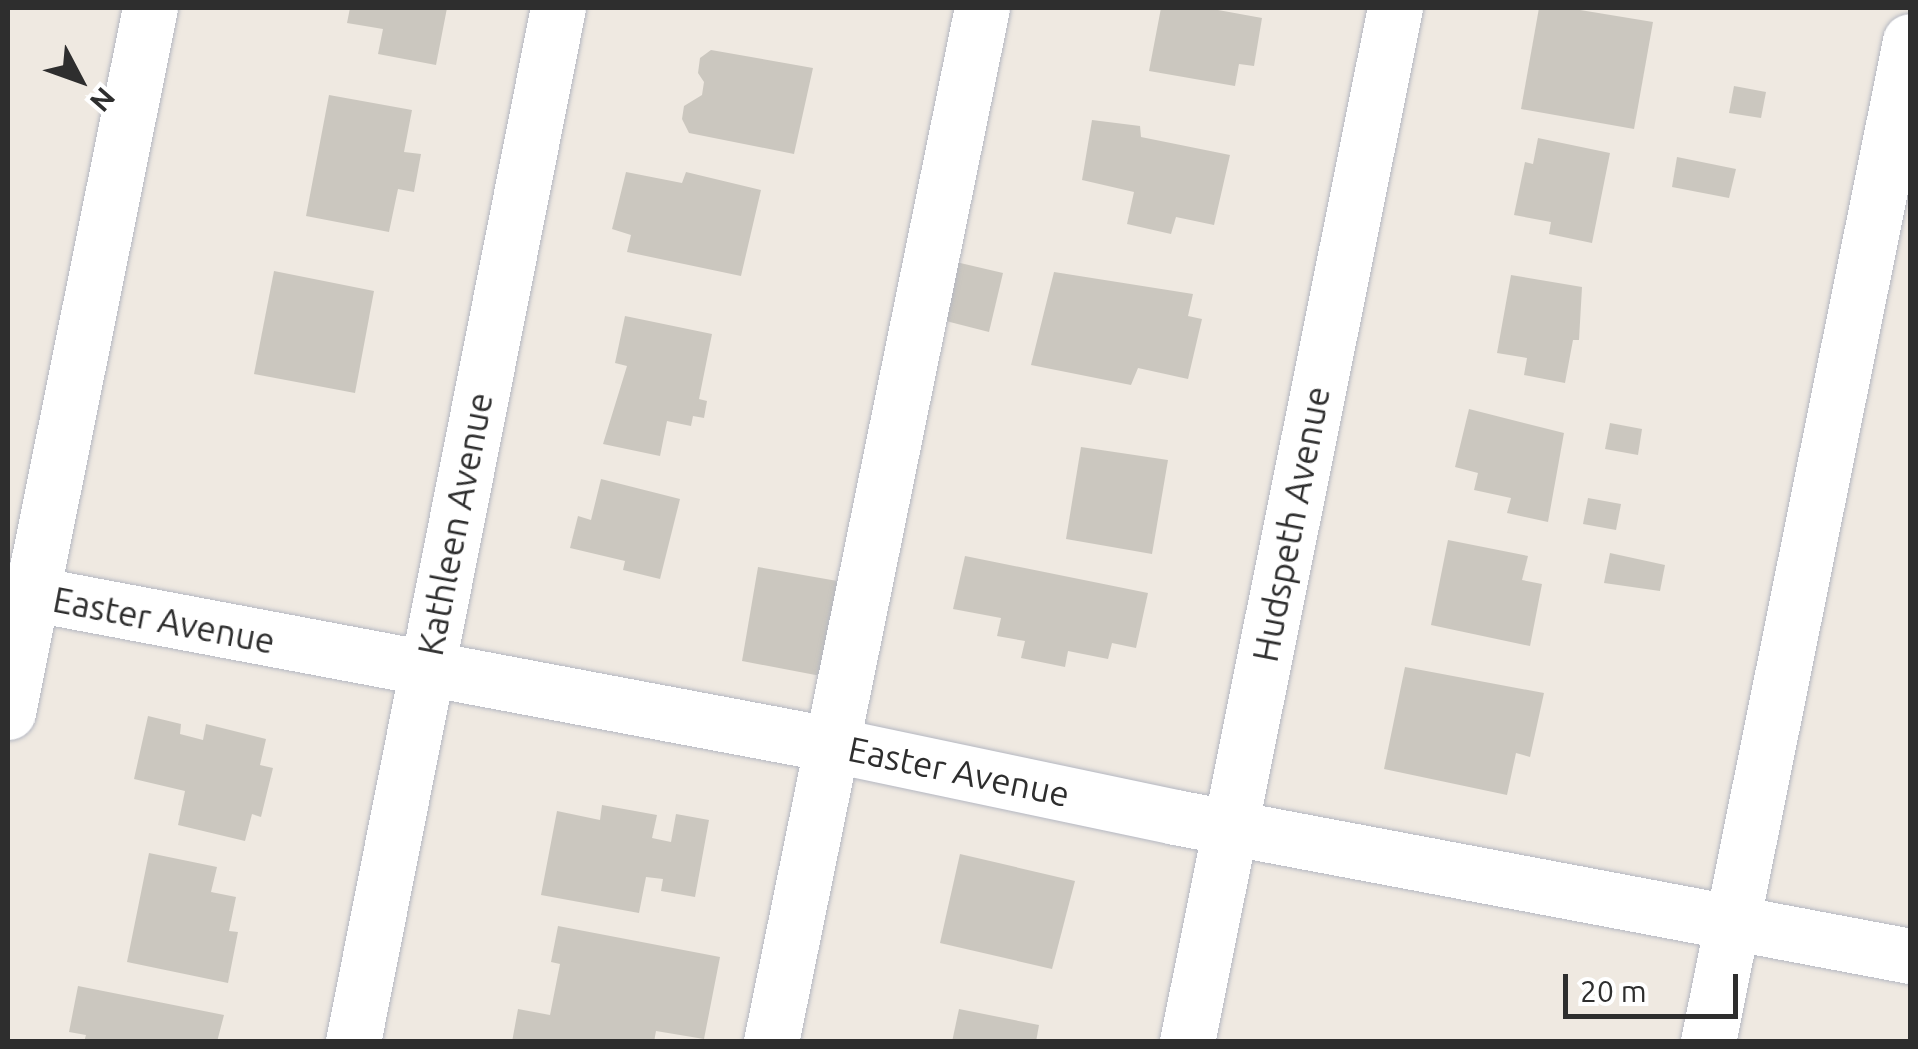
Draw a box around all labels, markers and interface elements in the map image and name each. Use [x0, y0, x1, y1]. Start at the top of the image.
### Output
north arrow [30, 30, 130, 130]
text: N [84, 82, 122, 118]
street label: Hudspeth Avenue [1244, 383, 1338, 665]
street label: Kathleen Avenue [409, 389, 501, 659]
street label: Easter Avenue [50, 578, 278, 662]
street label: Easter Avenue [845, 727, 1073, 815]
scale bar [1568, 954, 1743, 1016]
text: 20 m [1580, 974, 1647, 1008]

